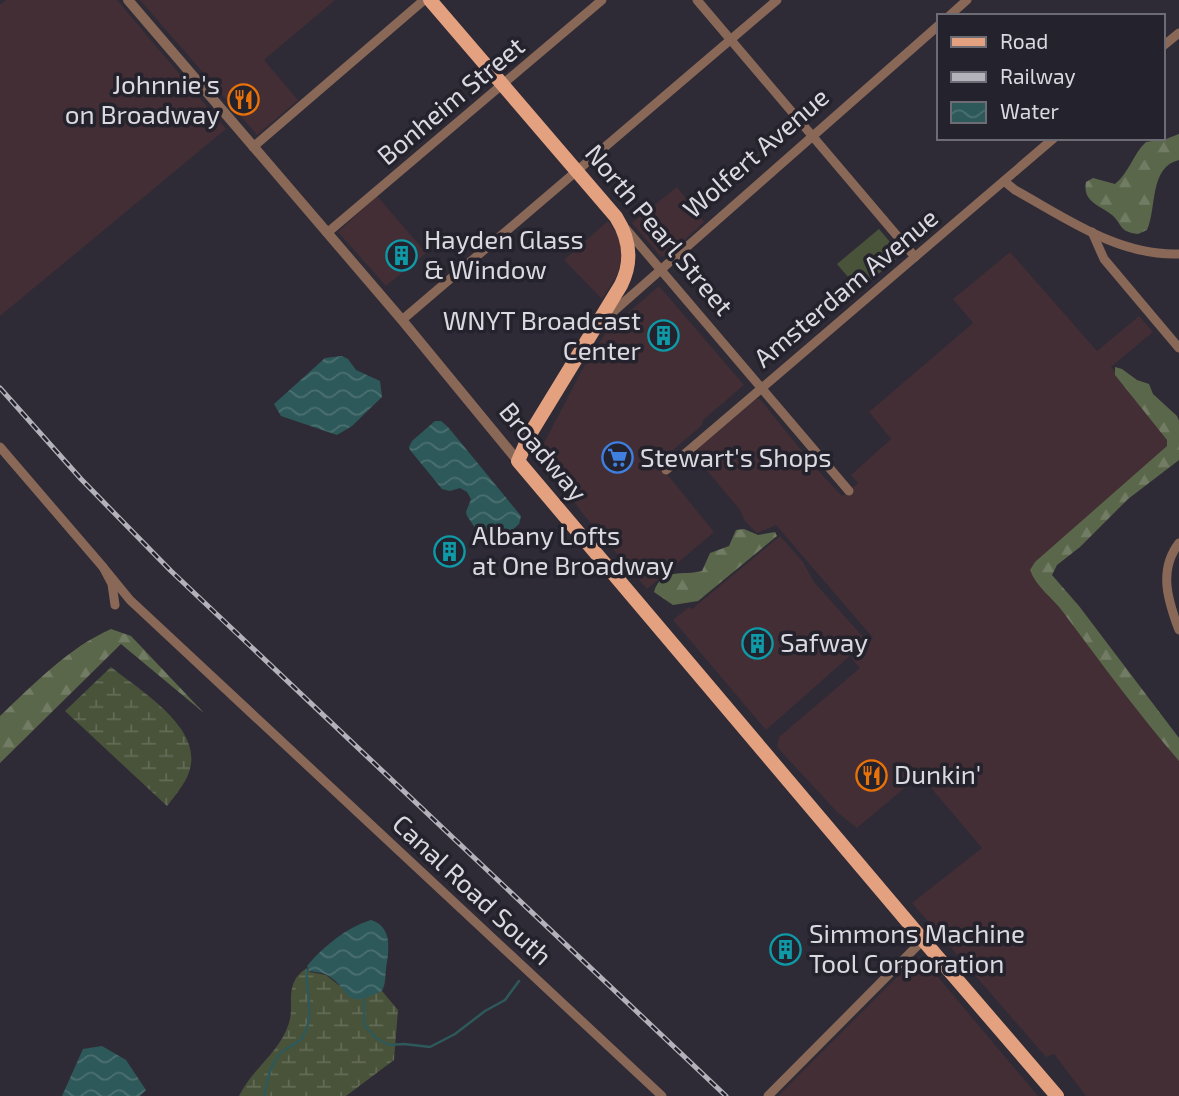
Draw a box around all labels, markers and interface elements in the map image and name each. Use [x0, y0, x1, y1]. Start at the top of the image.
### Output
legend [937, 14, 1165, 140]
text: Road [1000, 28, 1048, 53]
street label: Bonheim Street [370, 29, 530, 170]
text: Railway [1000, 63, 1076, 88]
place label: Johnnie's on Broadway [65, 68, 220, 129]
street label: Wolfert Avenue [676, 80, 834, 224]
restaurant icon: Johnnie's on Broadway [226, 83, 260, 117]
text: Water [1000, 98, 1059, 123]
street label: North Pearl Street [580, 137, 741, 321]
street label: Amsterdam Avenue [747, 201, 943, 373]
place label: Hayden Glass & Window [424, 223, 584, 284]
building icon: Hayden Glass & Window [384, 238, 418, 272]
place label: WNYT Broadcast Center [443, 304, 641, 365]
building icon: WNYT Broadcast Center [647, 319, 681, 353]
street label: Broadway [494, 395, 595, 507]
supermarket icon: Stewart's Shops [600, 441, 634, 475]
place label: Stewart's Shops [640, 441, 831, 472]
place label: Albany Lofts at One Broadway [472, 519, 674, 580]
building icon: Albany Lofts at One Broadway [432, 534, 466, 568]
building icon: Safway [740, 626, 774, 660]
place label: Safway [780, 626, 868, 657]
restaurant icon: Dunkin' [854, 758, 888, 792]
place label: Dunkin' [894, 758, 981, 789]
street label: Canal Road South [387, 807, 559, 971]
place label: Simmons Machine Tool Corporation [809, 917, 1025, 978]
building icon: Simmons Machine Tool Corporation [769, 932, 803, 966]

